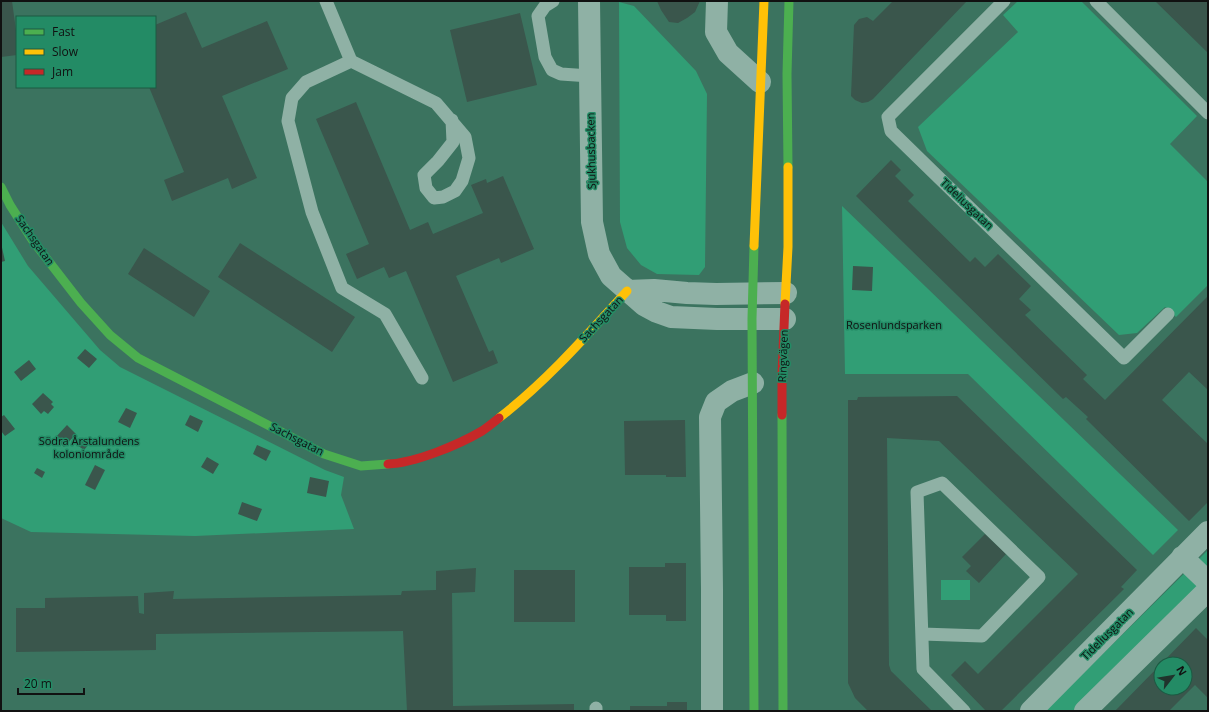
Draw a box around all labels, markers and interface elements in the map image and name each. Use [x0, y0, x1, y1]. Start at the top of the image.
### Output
legend [16, 16, 156, 88]
text: Fast [52, 23, 75, 40]
text: Slow [52, 43, 79, 60]
text: Jam [51, 63, 73, 80]
street label: Sjukhusbacken [582, 112, 599, 190]
street label: Tideliusgatan [938, 175, 997, 233]
street label: Sachsgatan [13, 212, 58, 268]
street label: Sachsgatan [575, 292, 626, 345]
park label: Rosenlundsparken [846, 317, 942, 332]
street label: Ringvägen [774, 329, 791, 383]
street label: Sachsgatan [268, 419, 327, 458]
park label: Södra Årstalundens koloniområde [39, 433, 139, 461]
street label: Tideliusgatan [1077, 604, 1136, 663]
north arrow [1153, 656, 1193, 696]
text: N [1173, 663, 1191, 678]
scale bar [18, 670, 84, 696]
text: 20 m [24, 675, 52, 692]

